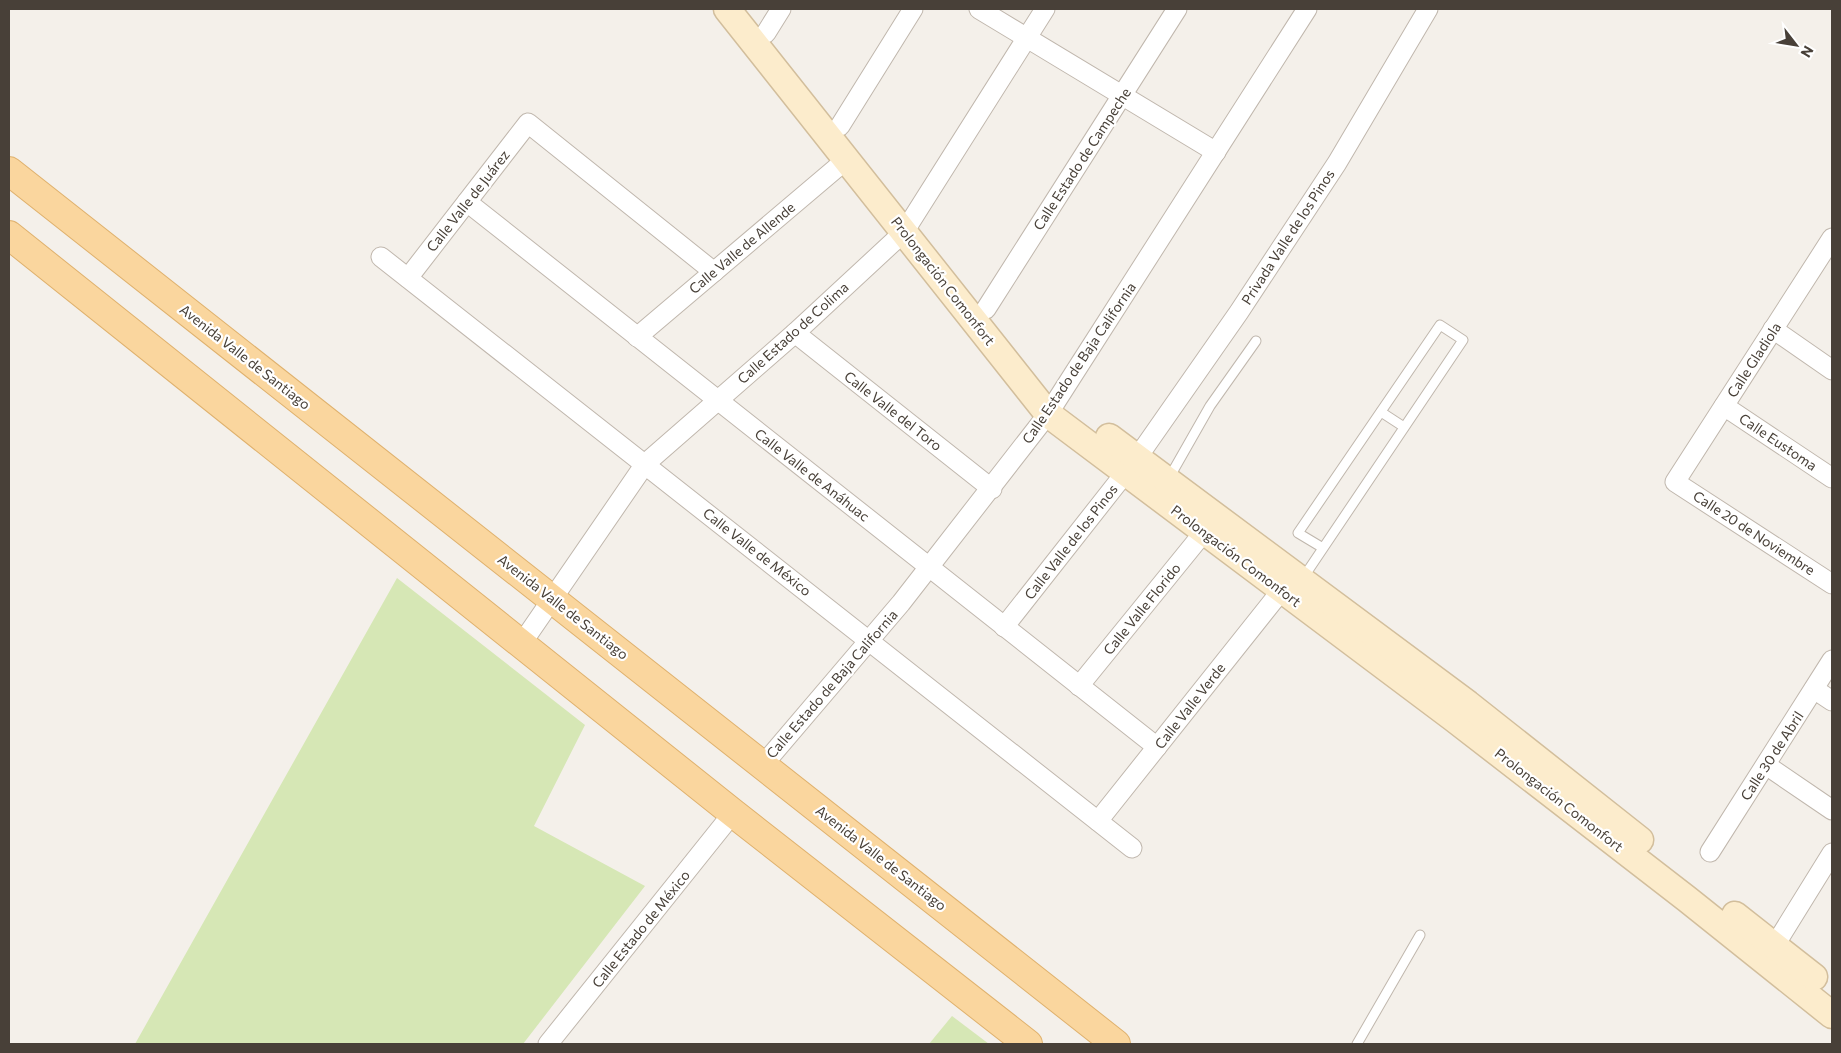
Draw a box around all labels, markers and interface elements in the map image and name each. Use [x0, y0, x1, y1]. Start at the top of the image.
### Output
north arrow [1771, 20, 1821, 70]
text: N [1798, 43, 1818, 61]
street label: Calle Estado de Campeche [1029, 84, 1134, 233]
street label: Calle Valle de Juárez [423, 146, 513, 255]
street label: Privada Valle de los Pinos [1237, 166, 1338, 308]
street label: Calle Valle de Allende [685, 198, 798, 297]
street label: Prolongación Comonfort [888, 213, 999, 348]
street label: Calle Estado de Colima [734, 278, 852, 387]
street label: Calle Estado de Baja California [1018, 279, 1139, 447]
street label: Avenida Valle de Santiago [177, 300, 314, 413]
street label: Calle Gladiola [1723, 319, 1784, 400]
street label: Calle Valle del Toro [841, 367, 945, 454]
street label: Calle Eustoma [1736, 409, 1820, 474]
street label: Calle Valle de Anáhuac [752, 425, 873, 525]
street label: Calle Valle de los Pinos [1020, 481, 1121, 603]
street label: Calle 20 de Noviembre [1690, 487, 1818, 578]
street label: Prolongación Comonfort [1168, 501, 1305, 610]
street label: Calle Valle de México [700, 504, 815, 599]
street label: Avenida Valle de Santiago [495, 550, 632, 663]
street label: Calle Valle Florido [1099, 559, 1184, 658]
street label: Calle Estado de Baja California [763, 606, 901, 761]
street label: Calle Valle Verde [1151, 659, 1228, 752]
street label: Calle 30 de Abril [1736, 708, 1807, 803]
street label: Prolongación Comonfort [1492, 744, 1627, 855]
street label: Avenida Valle de Santiago [813, 801, 950, 914]
street label: Calle Estado de México [588, 867, 693, 991]

